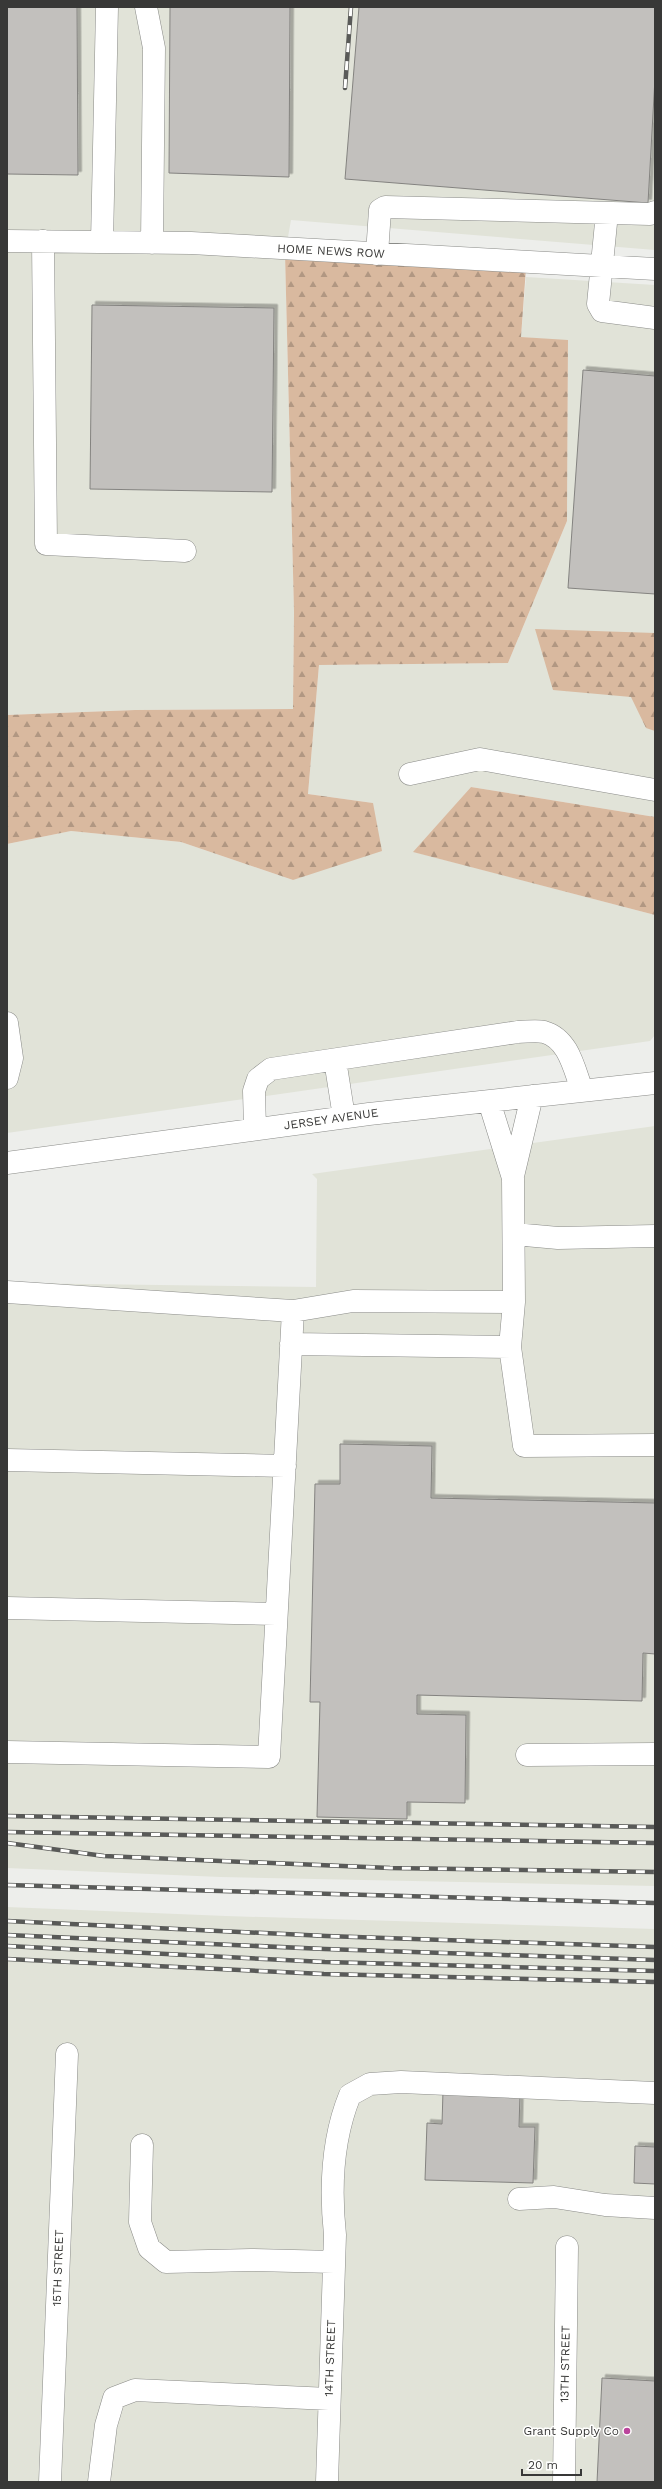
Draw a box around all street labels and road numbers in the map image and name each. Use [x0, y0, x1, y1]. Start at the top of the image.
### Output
street label: HOME NEWS ROW [277, 241, 386, 261]
street label: JERSEY AVENUE [283, 1105, 380, 1133]
street label: 15TH STREET [50, 2229, 66, 2307]
street label: 14TH STREET [322, 2319, 338, 2397]
street label: 13TH STREET [557, 2325, 573, 2403]

